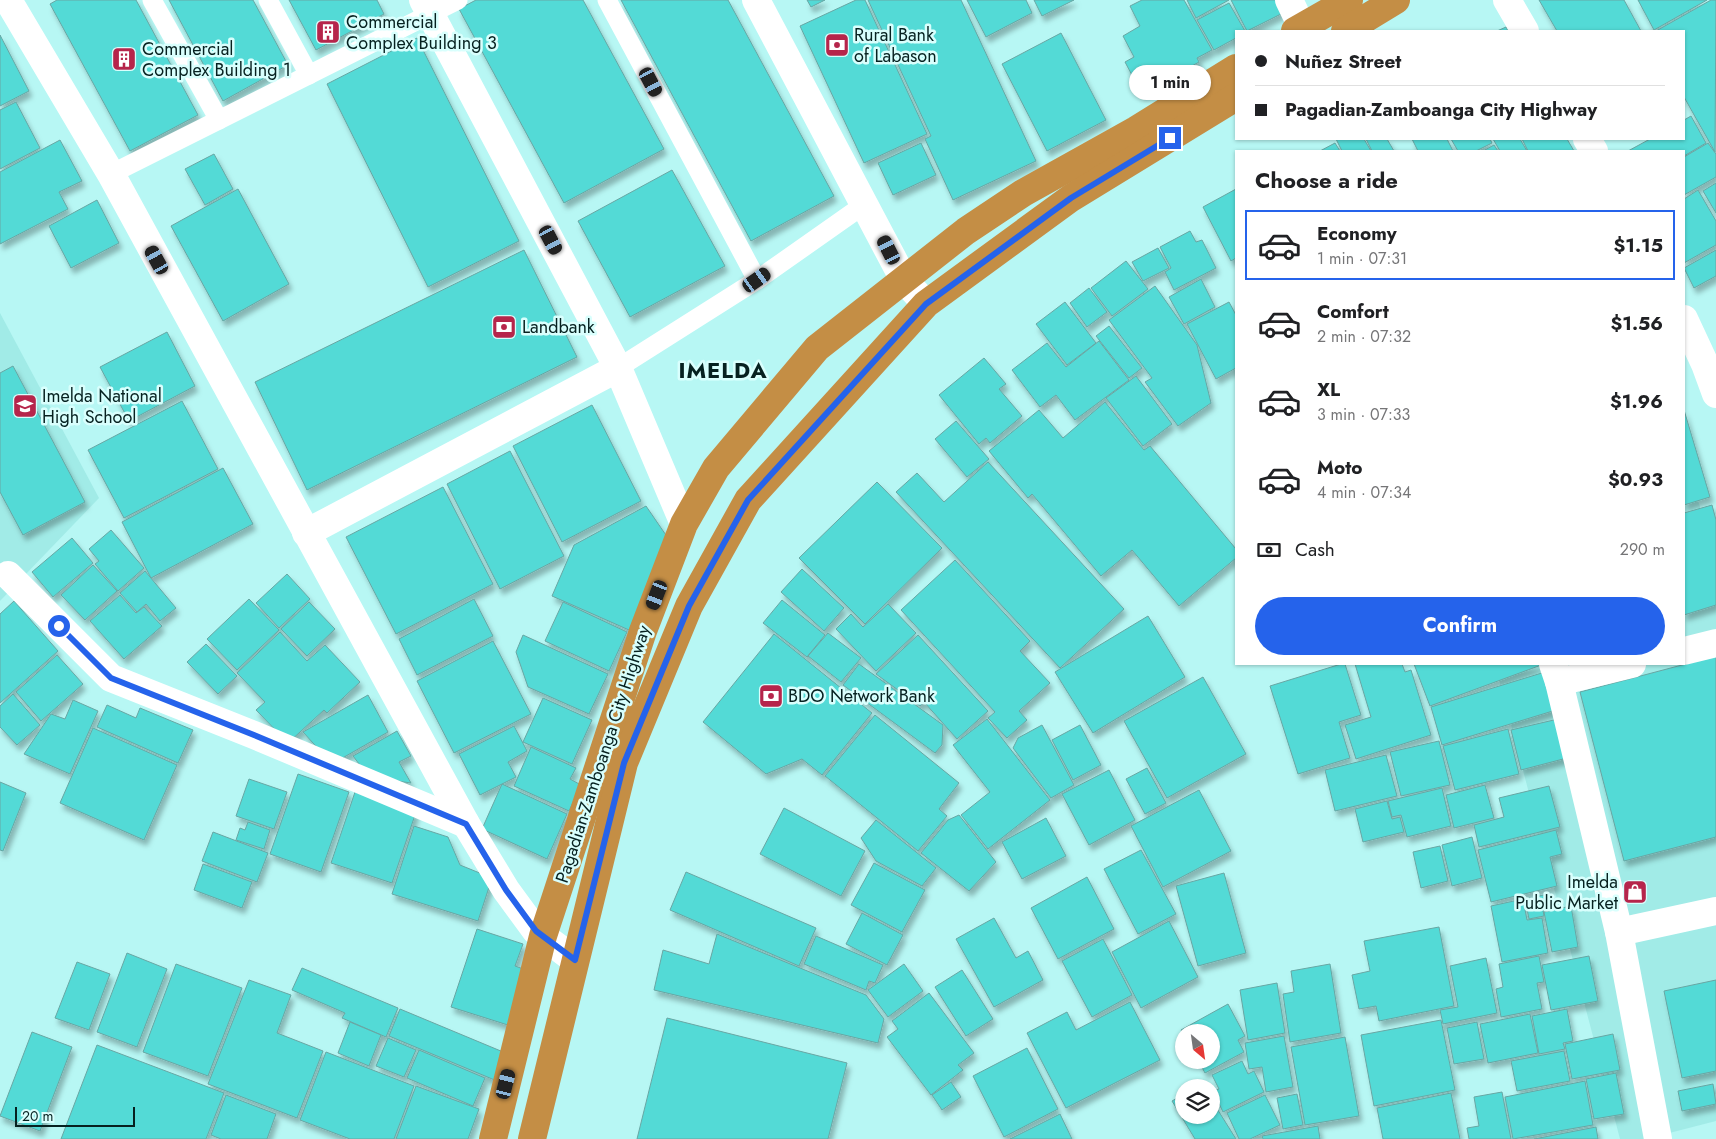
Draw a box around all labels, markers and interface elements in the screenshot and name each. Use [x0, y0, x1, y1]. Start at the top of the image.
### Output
place label: Commercial Complex Building 3 [346, 9, 497, 56]
building icon: Commercial Complex Building 3 [315, 19, 341, 45]
place label: Rural Bank of Labason [854, 22, 937, 69]
bank icon: Rural Bank of Labason [824, 32, 850, 58]
place label: Commercial Complex Building 1 [142, 36, 291, 83]
building icon: Commercial Complex Building 1 [111, 46, 137, 72]
text: Nuñez Street [1285, 48, 1401, 75]
car [637, 65, 664, 99]
callout: 1 min [1129, 66, 1211, 100]
text: 1 min [1150, 71, 1190, 94]
text: Pagadian-Zamboanga City Highway [1285, 96, 1597, 123]
route end [1159, 127, 1181, 149]
text: Choose a ride [1255, 164, 1398, 196]
text: Economy [1317, 220, 1397, 247]
car [537, 223, 564, 257]
icon: car [1257, 223, 1302, 268]
text: $1.15 [1613, 232, 1663, 259]
car [875, 233, 902, 267]
car [143, 243, 170, 277]
text: 1 min · 07:31 [1317, 247, 1407, 270]
car [740, 265, 773, 295]
text: Comfort [1317, 298, 1389, 325]
icon: car [1257, 301, 1302, 346]
text: $1.56 [1610, 310, 1663, 337]
bank icon: Landbank [491, 314, 517, 340]
place label: Landbank [522, 314, 595, 340]
text: 2 min · 07:32 [1317, 325, 1411, 348]
district label: IMELDA [678, 354, 768, 386]
text: XL [1317, 376, 1340, 403]
icon: car [1257, 379, 1302, 424]
place label: Imelda National High School [42, 383, 162, 430]
text: $1.96 [1610, 388, 1663, 415]
school or university icon: Imelda National High School [12, 393, 38, 419]
text: 3 min · 07:33 [1317, 403, 1410, 426]
text: Moto [1317, 454, 1362, 481]
icon: car [1257, 457, 1302, 502]
text: $0.93 [1608, 466, 1663, 493]
text: 4 min · 07:34 [1317, 481, 1411, 504]
icon: cash [1255, 536, 1283, 564]
text: Cash [1295, 536, 1335, 563]
text: 290 m [1620, 538, 1665, 561]
car [644, 578, 669, 612]
button: Confirm [1255, 597, 1665, 655]
route start [48, 615, 70, 637]
street label: Pagadian-Zamboanga City Highway [549, 622, 657, 886]
bank icon: BDO Network Bank [758, 683, 784, 709]
place label: BDO Network Bank [788, 683, 935, 709]
place label: Imelda Public Market [1515, 869, 1619, 916]
shop icon: Imelda Public Market [1622, 879, 1648, 905]
north arrow [1175, 1024, 1220, 1069]
map controls [1175, 1024, 1220, 1124]
car [495, 1068, 516, 1100]
button: layers [1175, 1079, 1220, 1124]
scale bar [15, 1104, 135, 1127]
text: 20 m [22, 1106, 54, 1126]

